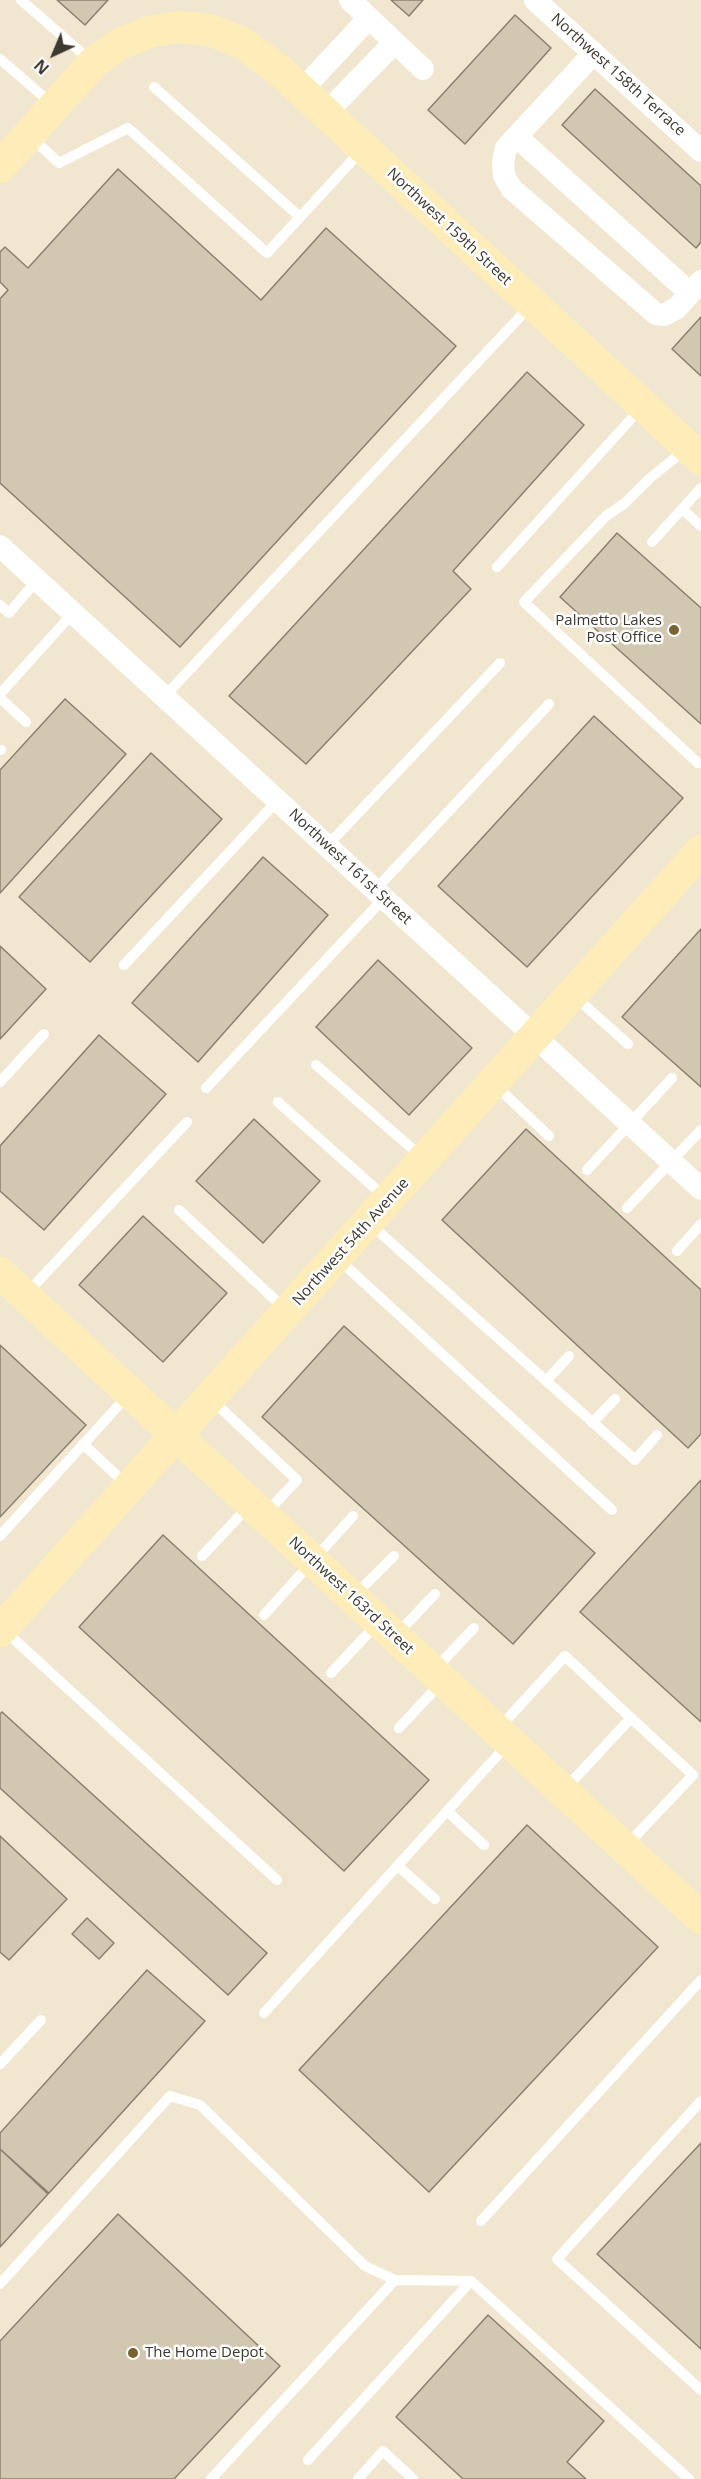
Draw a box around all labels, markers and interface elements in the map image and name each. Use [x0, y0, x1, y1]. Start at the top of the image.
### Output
street label: Northwest 158th Terrace [547, 10, 689, 140]
north arrow [24, 24, 84, 84]
text: N [29, 55, 54, 79]
street label: Northwest 159th Street [383, 165, 515, 289]
place label: Palmetto Lakes Post Office [555, 612, 662, 647]
marker: Palmetto Lakes Post Office [667, 623, 681, 637]
street label: Northwest 161st Street [285, 805, 415, 929]
street label: Northwest 54th Avenue [289, 1175, 413, 1309]
street label: Northwest 163rd Street [285, 1533, 417, 1659]
place label: The Home Depot [145, 2344, 264, 2362]
marker: The Home Depot [126, 2346, 140, 2360]

